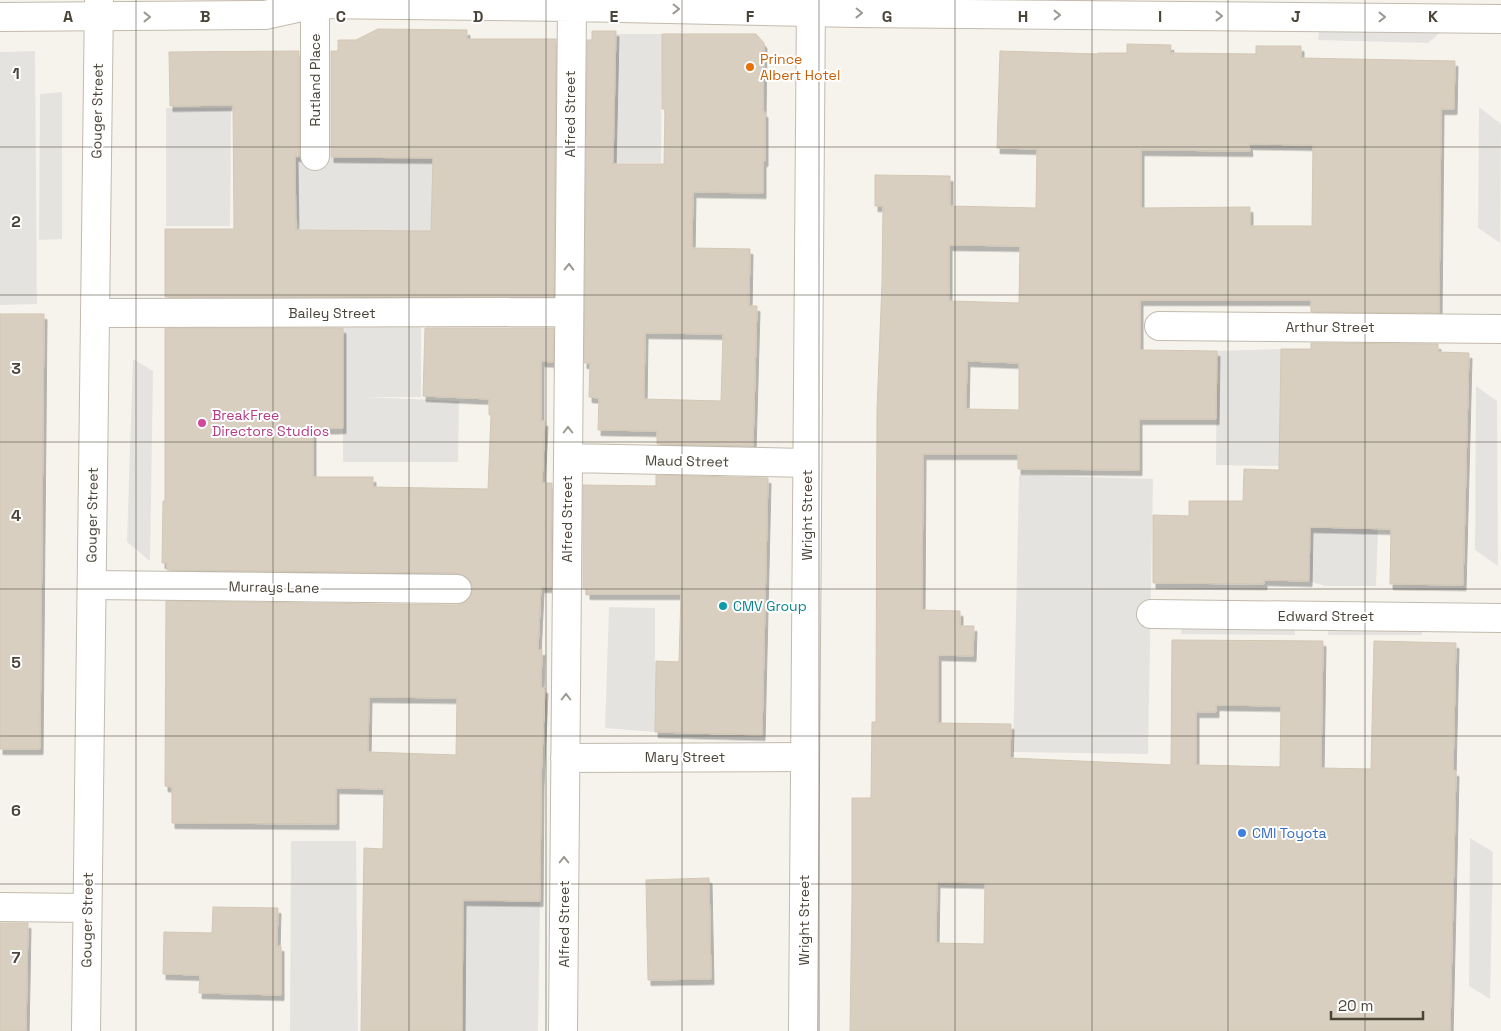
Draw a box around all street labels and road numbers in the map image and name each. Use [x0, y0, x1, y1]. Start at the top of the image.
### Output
street label: Rutland Place [306, 34, 324, 126]
street label: Gouger Street [87, 63, 107, 159]
street label: Alfred Street [561, 70, 579, 158]
street label: Bailey Street [288, 304, 376, 322]
street label: Arthur Street [1285, 318, 1375, 336]
street label: Maud Street [645, 451, 729, 471]
street label: Gouger Street [82, 467, 102, 563]
street label: Wright Street [798, 469, 816, 561]
street label: Alfred Street [558, 475, 576, 563]
street label: Murrays Lane [228, 577, 320, 597]
street label: Edward Street [1278, 607, 1374, 625]
street label: Mary Street [645, 748, 725, 766]
street label: Gouger Street [77, 872, 97, 968]
street label: Wright Street [795, 874, 813, 966]
street label: Alfred Street [555, 880, 573, 968]

